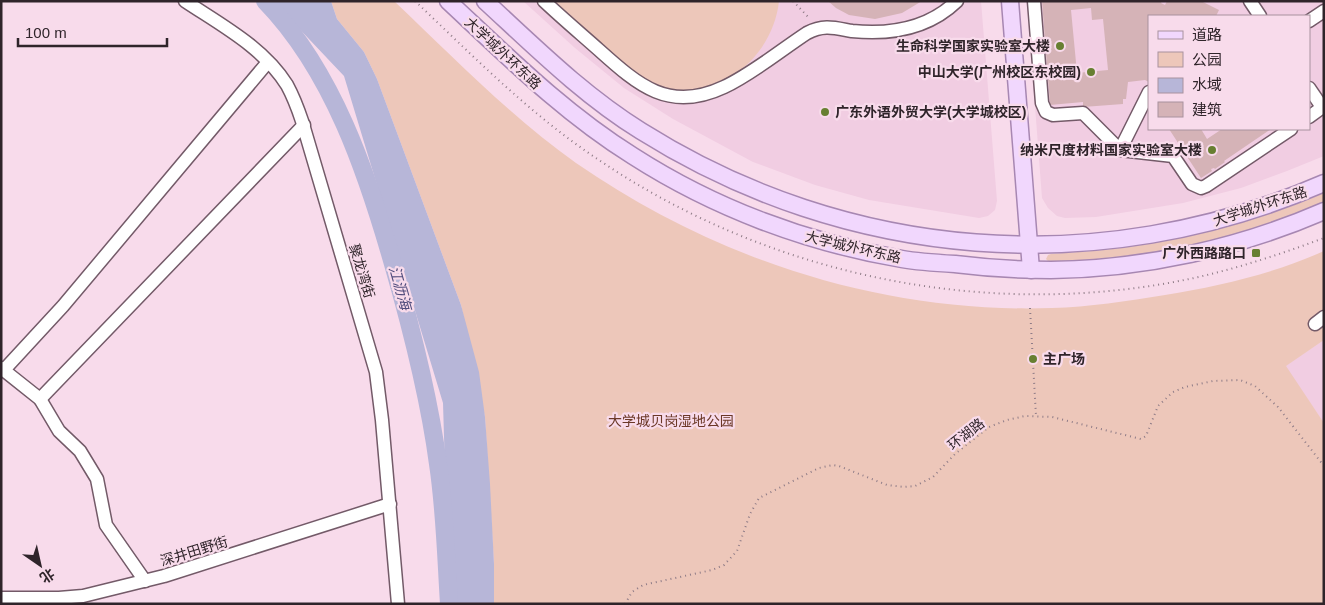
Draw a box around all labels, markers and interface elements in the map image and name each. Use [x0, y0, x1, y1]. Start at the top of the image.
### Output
street label: 大学城外环东路 [462, 14, 544, 92]
scale bar [18, 15, 166, 47]
legend [1148, 15, 1310, 130]
text: 100 m [25, 24, 67, 41]
text: 道路 [1192, 26, 1222, 43]
place label: 生命科学国家实验室大楼 [896, 38, 1050, 54]
marker: 生命科学国家实验室大楼 [1054, 40, 1066, 52]
text: 公园 [1192, 51, 1222, 68]
place label: 中山大学(广州校区东校园) [918, 64, 1081, 80]
marker: 中山大学(广州校区东校园) [1085, 66, 1097, 78]
text: 水域 [1192, 76, 1222, 93]
text: 建筑 [1192, 101, 1222, 118]
place label: 广东外语外贸大学(大学城校区) [835, 104, 1026, 120]
marker: 广东外语外贸大学(大学城校区) [819, 106, 831, 118]
place label: 纳米尺度材料国家实验室大楼 [1020, 142, 1202, 158]
marker: 纳米尺度材料国家实验室大楼 [1206, 144, 1218, 156]
street label: 大学城外环东路 [1211, 183, 1309, 229]
street label: 大学城外环东路 [803, 228, 903, 266]
street label: 聚龙湾街 [346, 242, 378, 300]
place label: 广外西路路口 [1162, 245, 1246, 261]
marker: 广外西路路口 [1250, 247, 1262, 259]
water label: 江沥海 [386, 264, 415, 314]
place label: 主广场 [1043, 351, 1085, 367]
marker: 主广场 [1027, 353, 1039, 365]
park label: 大学城贝岗湿地公园 [608, 413, 734, 429]
street label: 环湖路 [945, 415, 987, 453]
street label: 深井田野街 [158, 533, 230, 569]
north arrow [15, 540, 65, 590]
text: 北 [37, 565, 58, 586]

